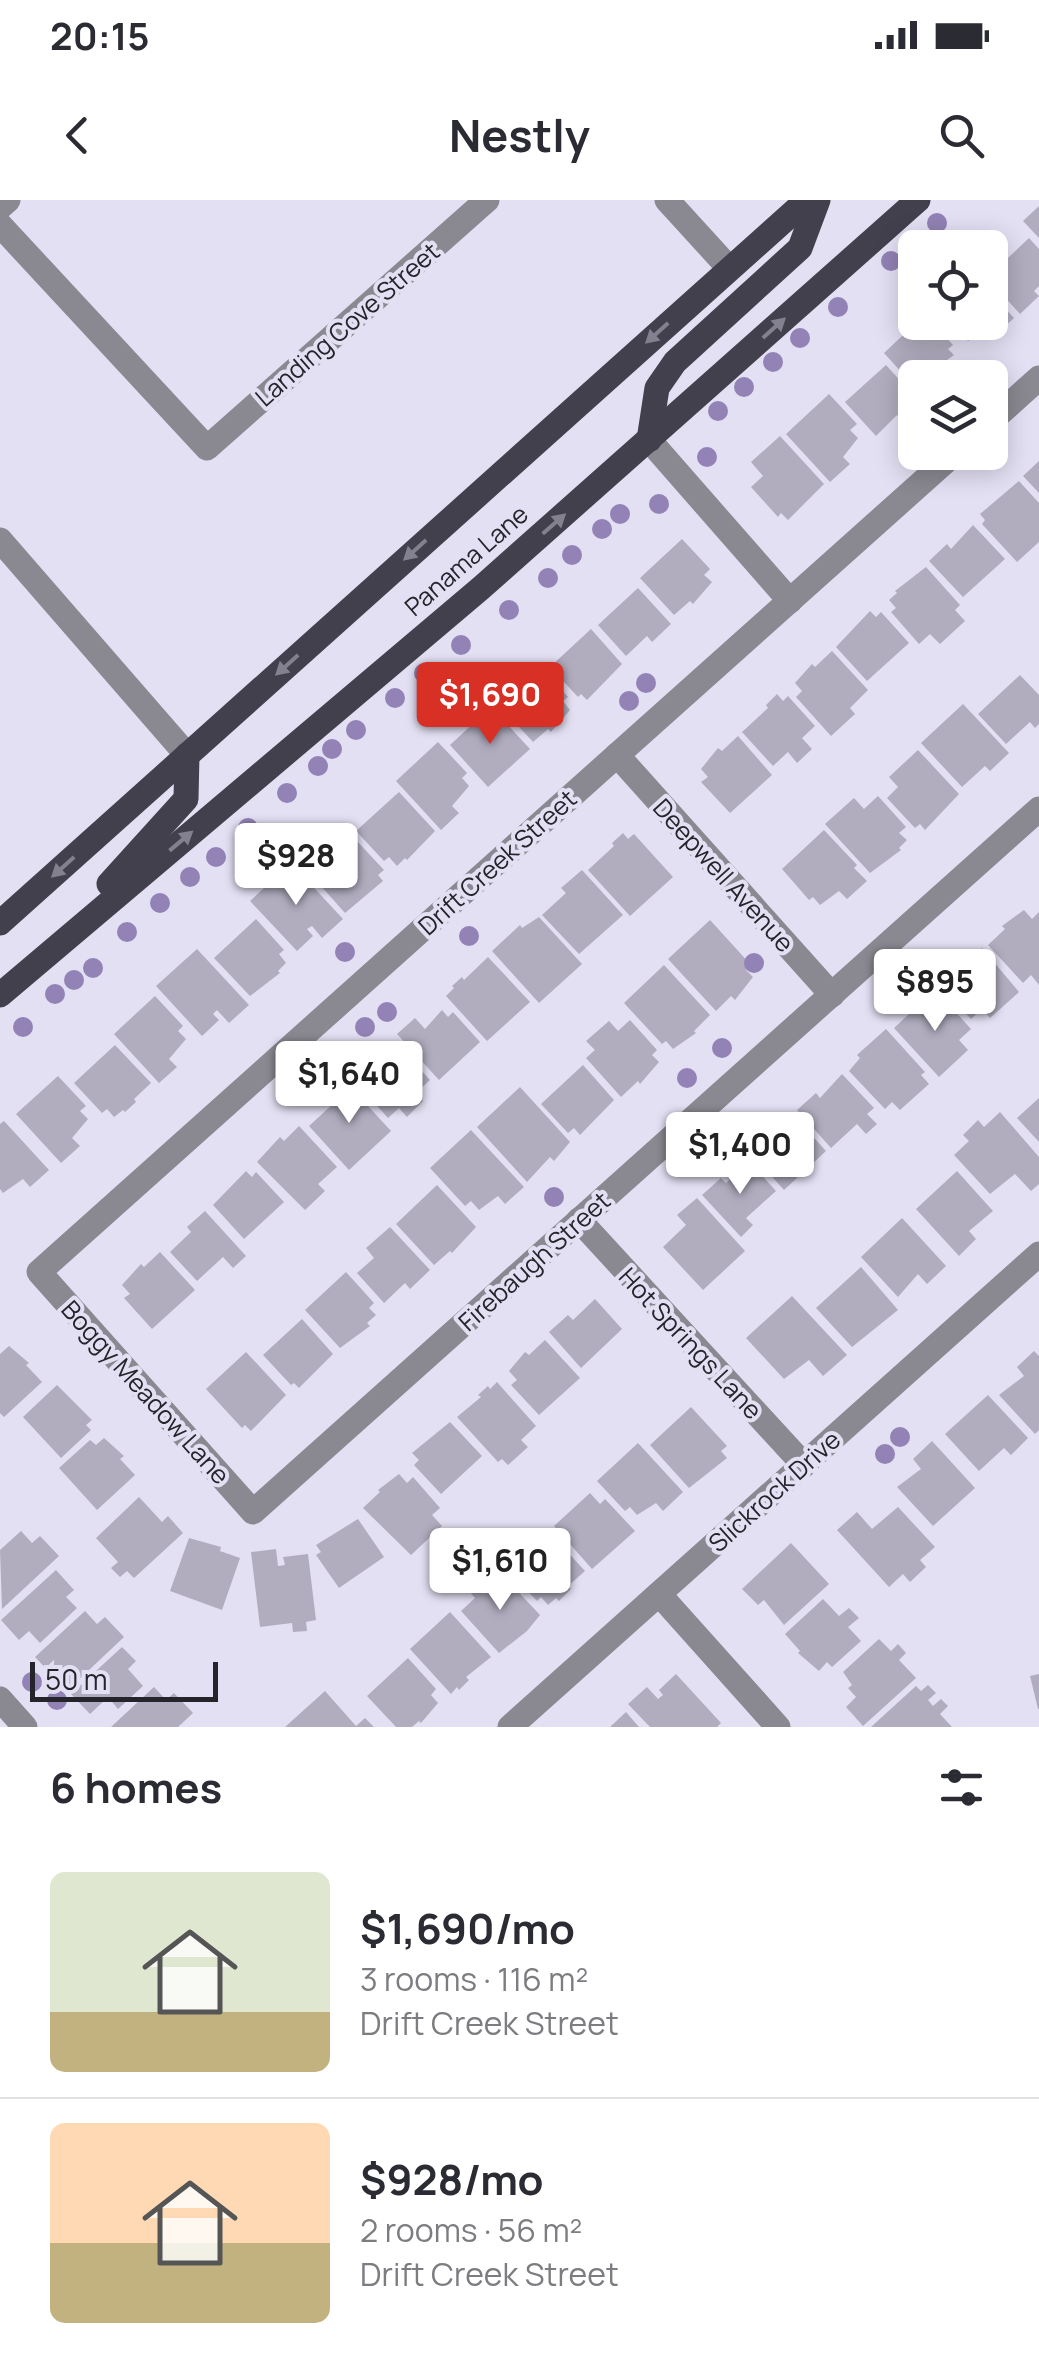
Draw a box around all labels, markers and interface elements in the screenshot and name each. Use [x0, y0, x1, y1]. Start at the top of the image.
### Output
text: 20:15 [50, 9, 150, 61]
text: Nestly [449, 104, 590, 166]
icon: back [50, 108, 105, 163]
icon: search [934, 108, 989, 163]
map controls [898, 230, 1008, 470]
button: locate [898, 230, 1008, 340]
street label: Landing Cove Street [247, 234, 447, 414]
one-way arrow [762, 317, 786, 340]
one-way arrow [645, 322, 670, 344]
button: layers [898, 360, 1008, 470]
street label: Panama Lane [397, 497, 535, 623]
one-way arrow [541, 513, 566, 535]
one-way arrow [403, 539, 428, 561]
one-way arrow [275, 653, 299, 676]
pin: $1,690 [409, 662, 571, 747]
text: $1,690 [439, 672, 541, 716]
street label: Drift Creek Street [410, 781, 584, 943]
street label: Deepwell Avenue [646, 791, 802, 959]
pin: $928 [237, 823, 355, 908]
one-way arrow [168, 831, 193, 852]
text: $928 [257, 833, 335, 877]
one-way arrow [51, 856, 76, 878]
pin: $895 [876, 949, 994, 1034]
text: $895 [896, 959, 974, 1003]
pin: $1,640 [268, 1041, 430, 1126]
text: $1,640 [298, 1051, 400, 1095]
pin: $1,400 [659, 1112, 821, 1197]
text: $1,400 [688, 1122, 792, 1166]
street label: Firebaugh Street [450, 1183, 618, 1339]
street label: Hot Springs Lane [611, 1259, 771, 1427]
street label: Boggy Meadow Lane [54, 1292, 238, 1492]
street label: Slickrock Drive [700, 1422, 848, 1560]
pin: $1,610 [419, 1528, 581, 1613]
text: $1,610 [451, 1538, 549, 1582]
scale bar [30, 1657, 218, 1702]
text: 50 m [45, 1660, 108, 1698]
text: 6 homes [50, 1758, 222, 1816]
icon: filters [934, 1760, 989, 1815]
text: $1,690/mo [360, 1899, 575, 1957]
icon: home [130, 1912, 250, 2032]
text: 3 rooms · 116 m² [360, 1957, 588, 2001]
text: Drift Creek Street [360, 2001, 619, 2045]
text: $928/mo [360, 2150, 544, 2208]
icon: home [130, 2163, 250, 2283]
text: 2 rooms · 56 m² [360, 2208, 582, 2252]
text: Drift Creek Street [360, 2252, 619, 2296]

